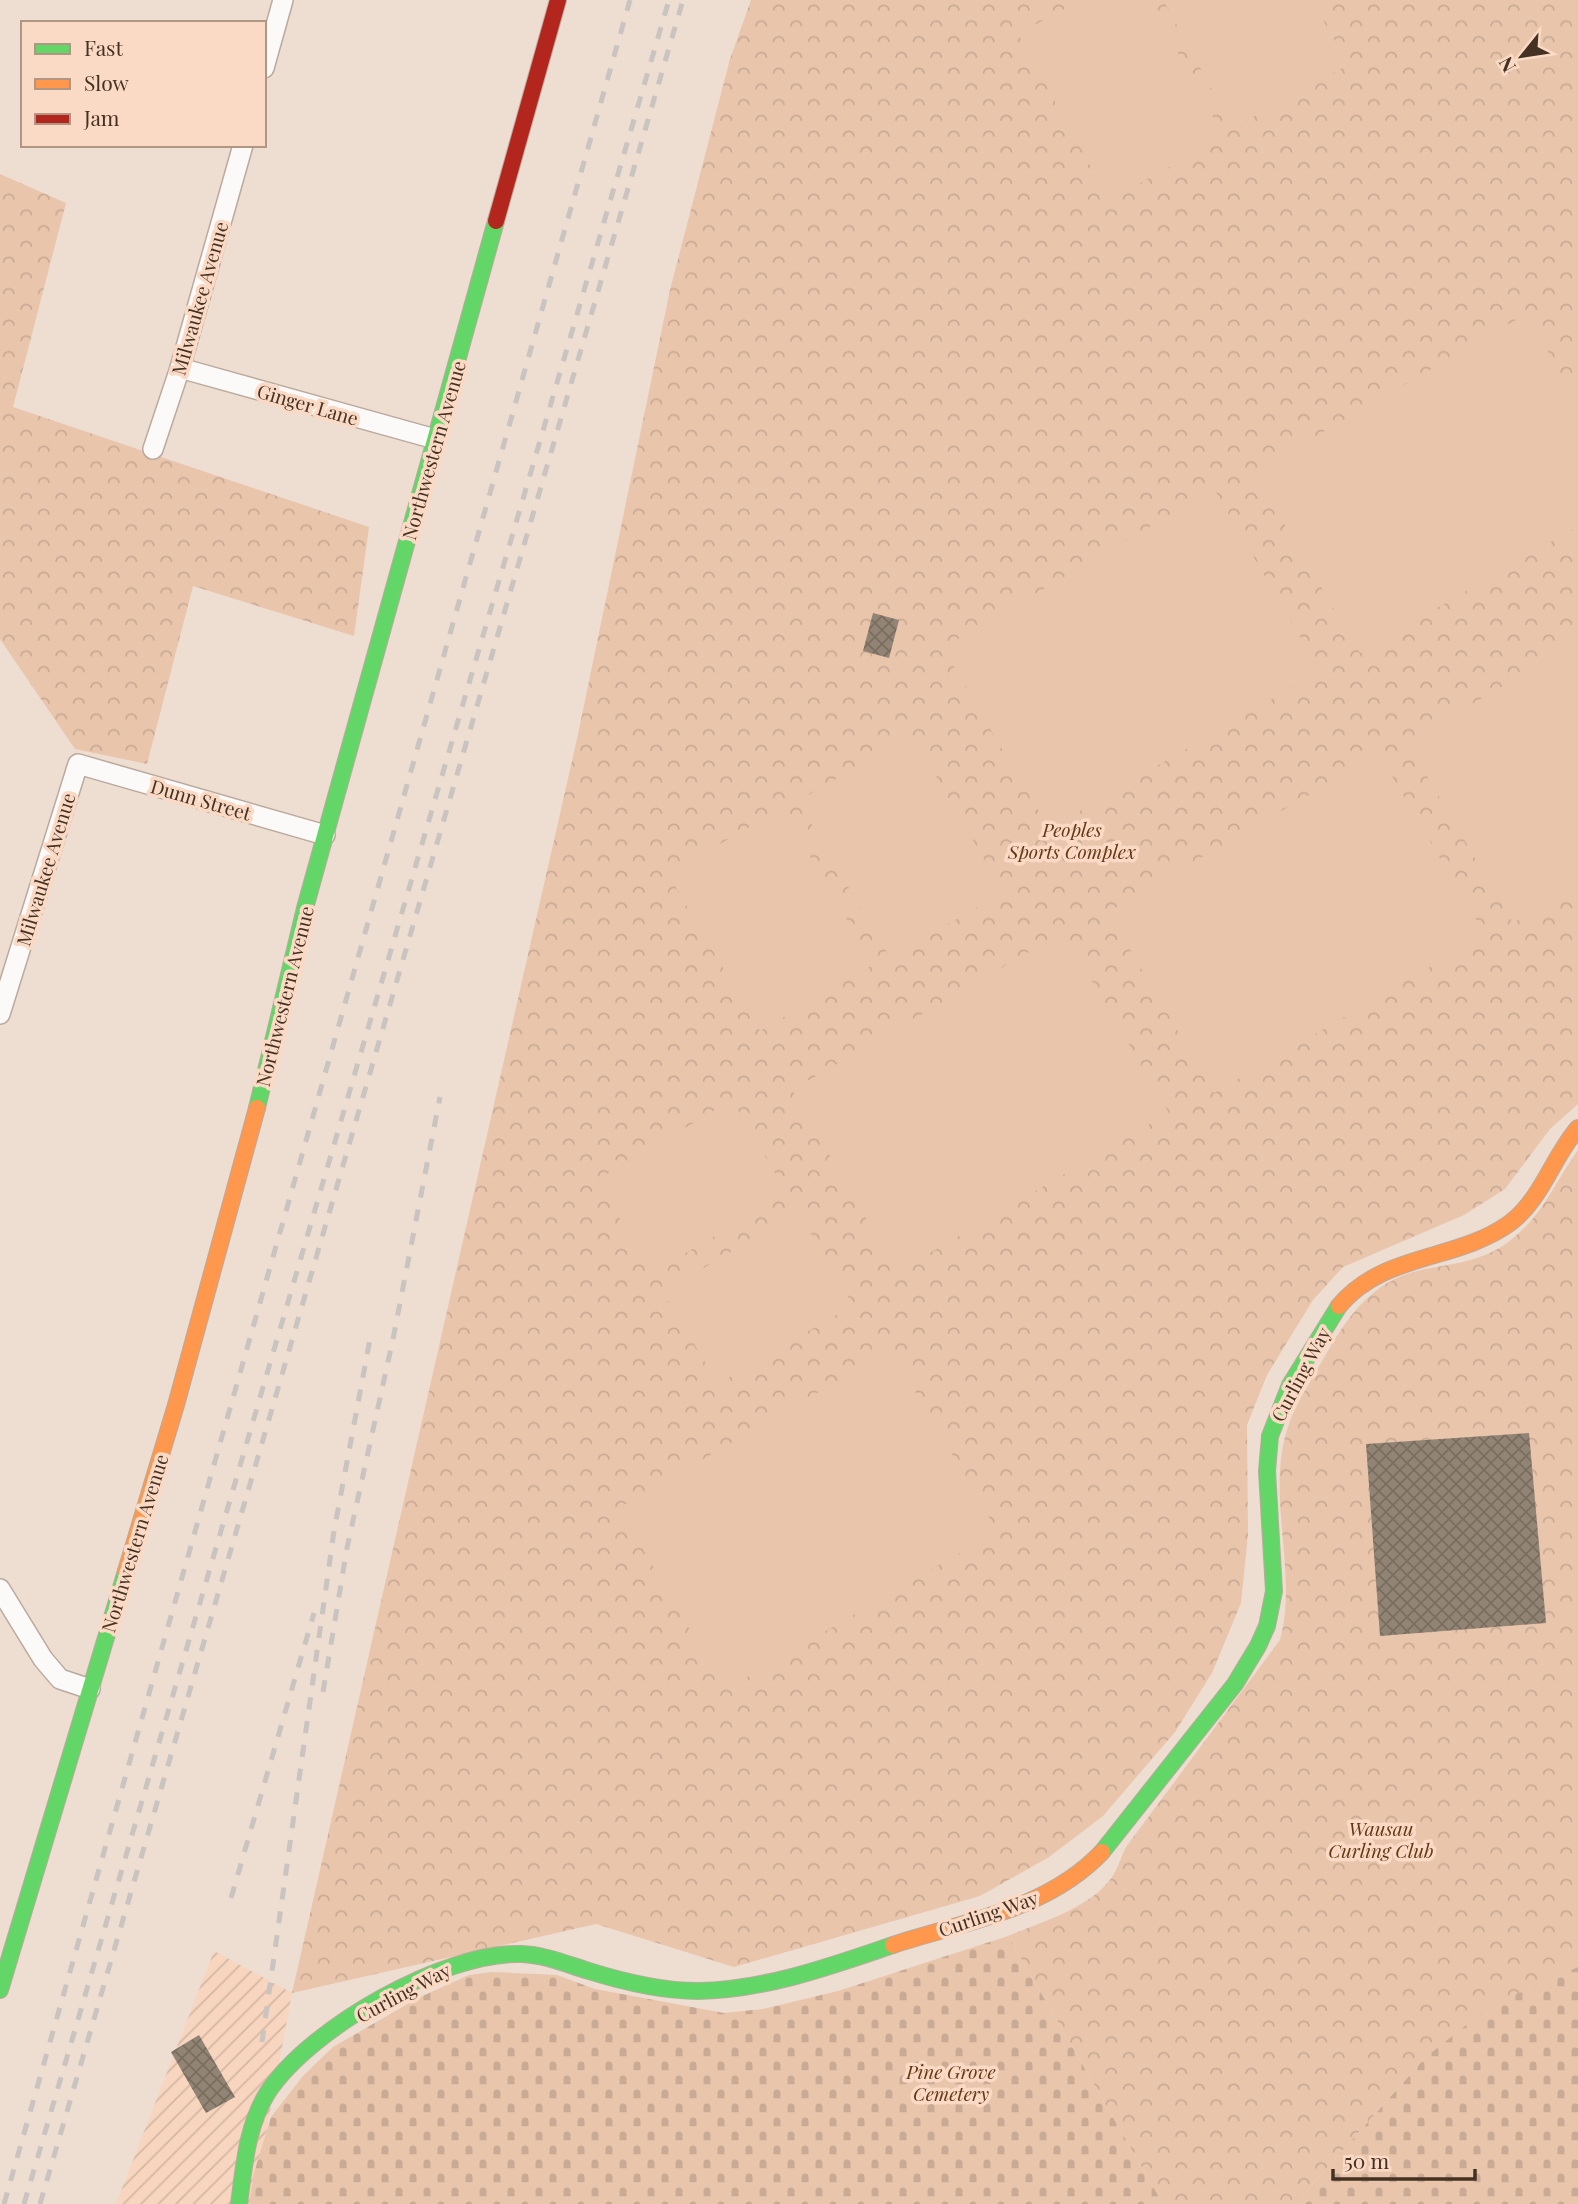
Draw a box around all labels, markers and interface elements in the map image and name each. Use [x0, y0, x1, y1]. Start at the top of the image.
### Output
legend [21, 21, 266, 147]
north arrow [1487, 21, 1557, 91]
text: Fast [84, 33, 123, 61]
text: N [1492, 52, 1521, 77]
text: Slow [84, 68, 129, 96]
text: Jam [83, 103, 120, 131]
street label: Milwaukee Avenue [165, 218, 233, 378]
street label: Northwestern Avenue [395, 357, 471, 543]
street label: Ginger Lane [254, 377, 362, 431]
street label: Dunn Street [148, 772, 254, 826]
street label: Milwaukee Avenue [9, 789, 81, 949]
park label: Peoples Sports Complex [1007, 816, 1136, 864]
street label: Northwestern Avenue [249, 903, 319, 1089]
street label: Curling Way [1264, 1322, 1336, 1426]
street label: Northwestern Avenue [95, 1451, 173, 1635]
park label: Wausau Curling Club [1328, 1815, 1434, 1863]
street label: Curling Way [935, 1884, 1042, 1942]
street label: Curling Way [351, 1956, 455, 2028]
park label: Pine Grove Cemetery [905, 2058, 996, 2106]
scale bar [1333, 2138, 1475, 2182]
text: 50 m [1344, 2146, 1390, 2174]

